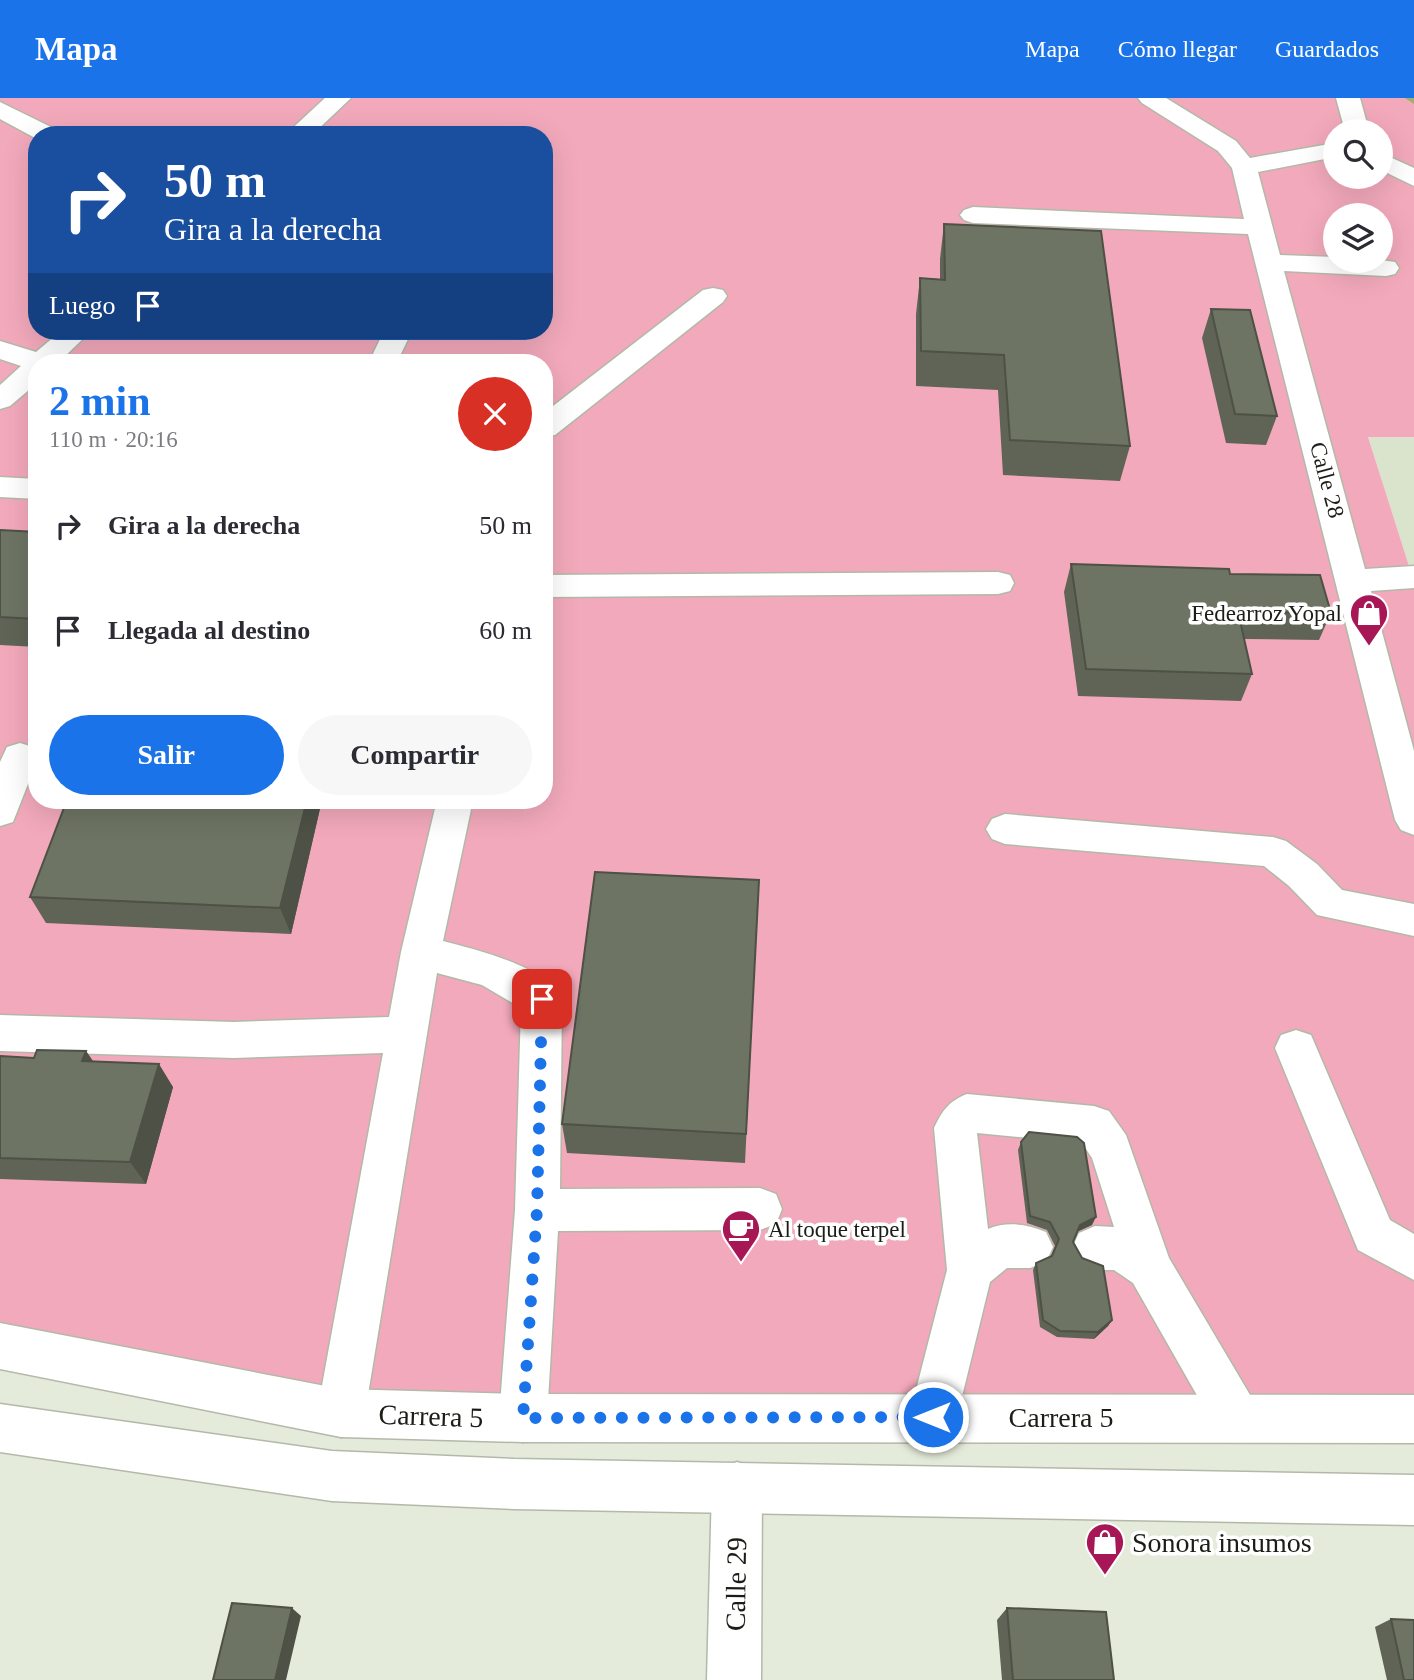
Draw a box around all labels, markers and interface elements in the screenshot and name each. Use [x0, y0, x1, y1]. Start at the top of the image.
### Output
text: Mapa [35, 31, 118, 67]
text: Mapa [1025, 36, 1080, 62]
text: Cómo llegar [1118, 36, 1237, 62]
text: Guardados [1275, 36, 1379, 62]
map controls [1323, 119, 1393, 273]
button: search [1323, 119, 1393, 189]
text: 50 m [164, 153, 266, 208]
icon: right [49, 154, 140, 245]
button: layers [1323, 203, 1393, 273]
text: Gira a la derecha [164, 211, 382, 247]
icon: arrive [129, 287, 167, 325]
text: Luego [49, 291, 115, 320]
button: close [458, 377, 532, 451]
text: 2 min [49, 378, 151, 424]
text: 110 m · 20:16 [49, 427, 178, 452]
street label: Calle 28 [1305, 439, 1349, 521]
icon: right [49, 507, 87, 545]
text: Gira a la derecha [108, 511, 300, 540]
text: 50 m [479, 511, 532, 540]
shop icon: Fedearroz Yopal [1348, 592, 1390, 647]
place label: Fedearroz Yopal [1191, 601, 1342, 626]
icon: arrive [49, 612, 87, 650]
text: Llegada al destino [108, 616, 310, 645]
text: 60 m [479, 616, 532, 645]
button: Salir [49, 715, 284, 795]
button: Compartir [298, 715, 532, 795]
pin [512, 969, 572, 1029]
icon: arrive [523, 980, 561, 1018]
cafe icon: Al toque terpel [720, 1208, 762, 1263]
place label: Al toque terpel [768, 1217, 906, 1242]
position arrow [896, 1380, 970, 1454]
street label: Carrera 5 [378, 1399, 484, 1433]
street label: Carrera 5 [1009, 1402, 1113, 1433]
shop icon: Sonora insumos [1084, 1521, 1126, 1576]
place label: Sonora insumos [1132, 1527, 1312, 1558]
street label: Calle 29 [720, 1537, 752, 1631]

